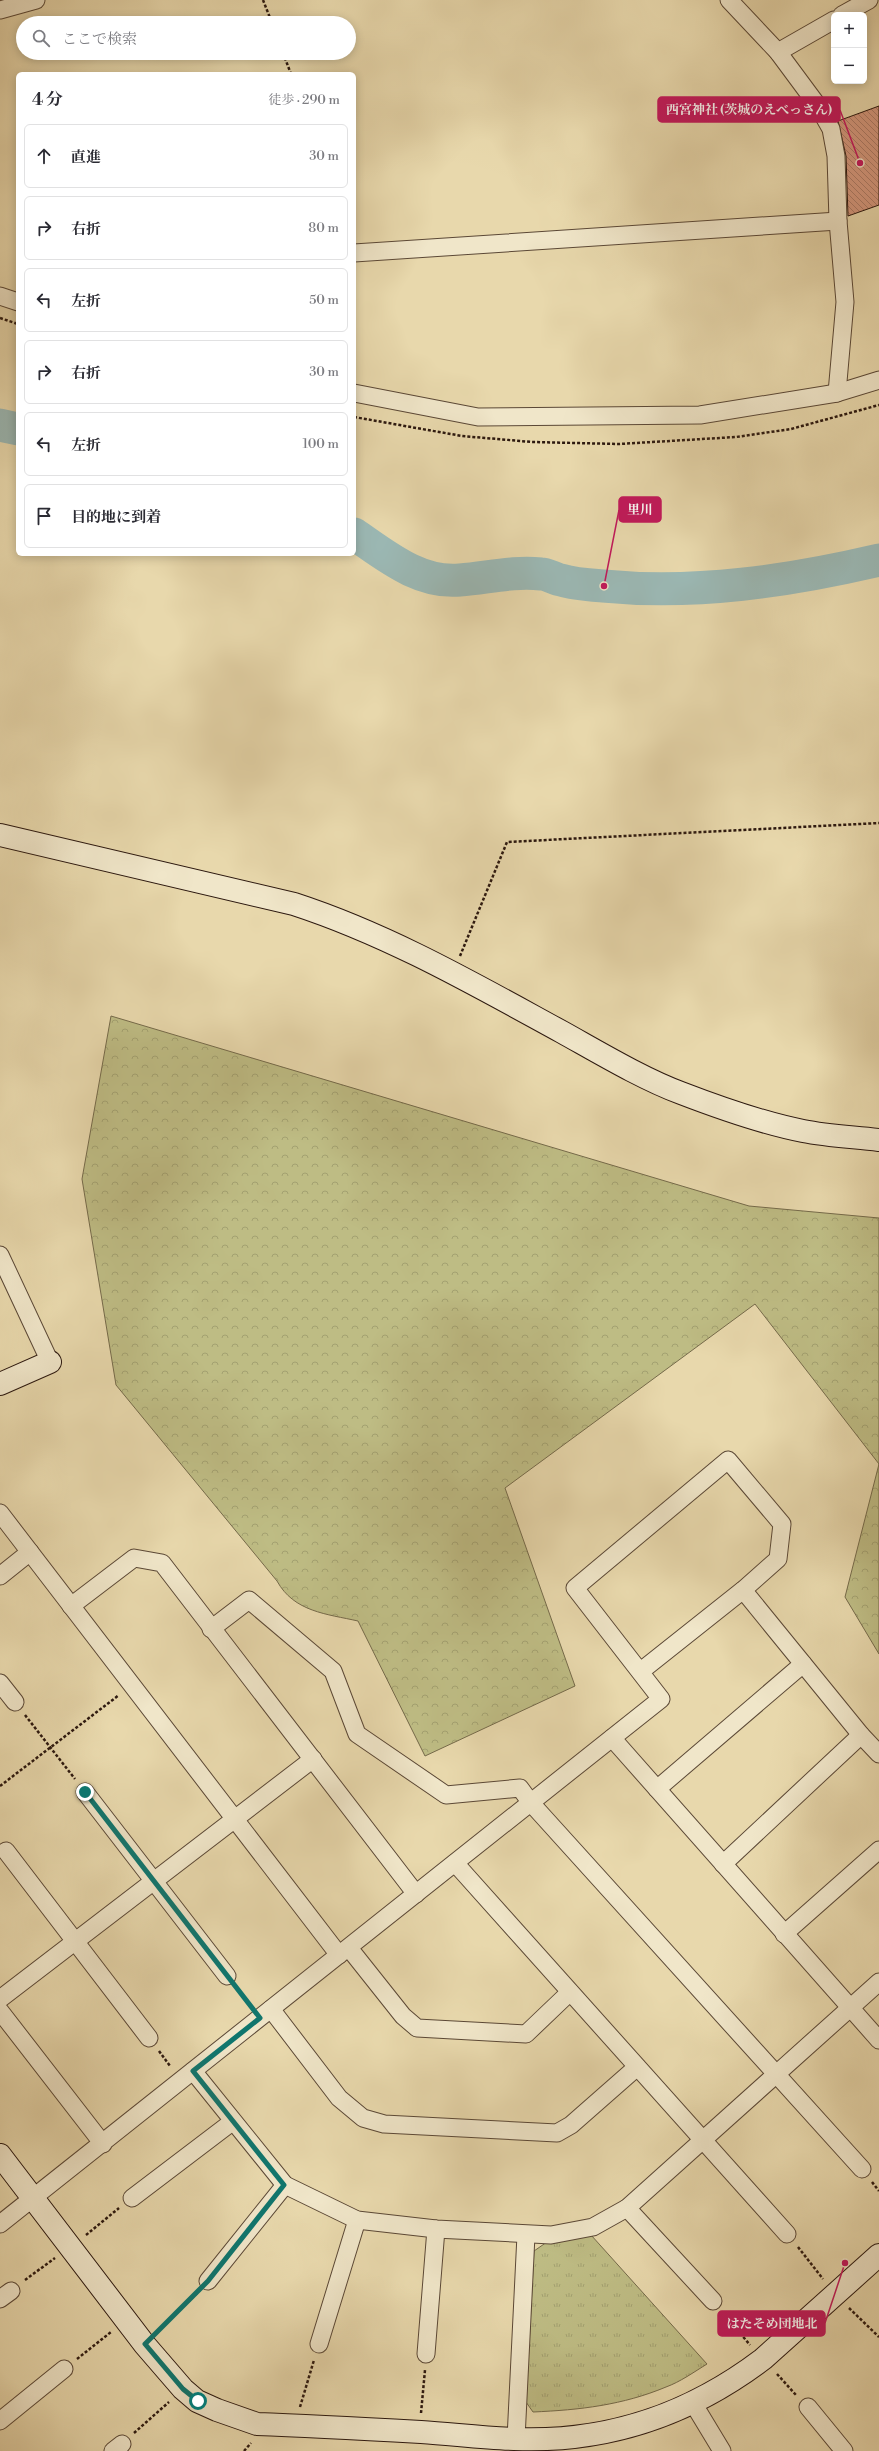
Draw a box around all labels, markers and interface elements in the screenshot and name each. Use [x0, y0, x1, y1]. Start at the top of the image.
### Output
map controls [831, 12, 867, 84]
button: + [831, 12, 867, 48]
search box [16, 16, 356, 60]
icon: search [30, 27, 52, 49]
text: ここで検索 [62, 30, 137, 49]
button: − [831, 48, 867, 84]
text: 4 分 [32, 89, 63, 111]
text: 徒歩 · 290 m [269, 92, 340, 108]
callout: 西宮神社 (茨城のえべっさん) [658, 97, 840, 122]
text: 西宮神社 (茨城のえべっさん) [666, 102, 832, 118]
icon: ahead [33, 145, 55, 167]
text: 直進 [71, 148, 101, 167]
text: 30 m [309, 148, 339, 164]
icon: right [33, 217, 55, 239]
text: 右折 [71, 220, 101, 239]
text: 80 m [308, 220, 339, 236]
icon: left [33, 289, 55, 311]
text: 左折 [71, 292, 101, 311]
text: 50 m [309, 292, 339, 308]
icon: right [33, 361, 55, 383]
text: 右折 [71, 364, 101, 383]
text: 30 m [309, 364, 339, 380]
icon: left [33, 433, 55, 455]
text: 左折 [71, 436, 101, 455]
text: 100 m [303, 436, 339, 452]
callout: 里川 [619, 497, 661, 522]
text: 里川 [627, 502, 653, 518]
icon: arrive [33, 505, 55, 527]
text: 目的地に到着 [71, 508, 161, 527]
route end [76, 1783, 94, 1801]
callout: はたそめ団地北 [718, 2311, 825, 2336]
text: はたそめ団地北 [726, 2316, 818, 2332]
route start [189, 2392, 207, 2410]

